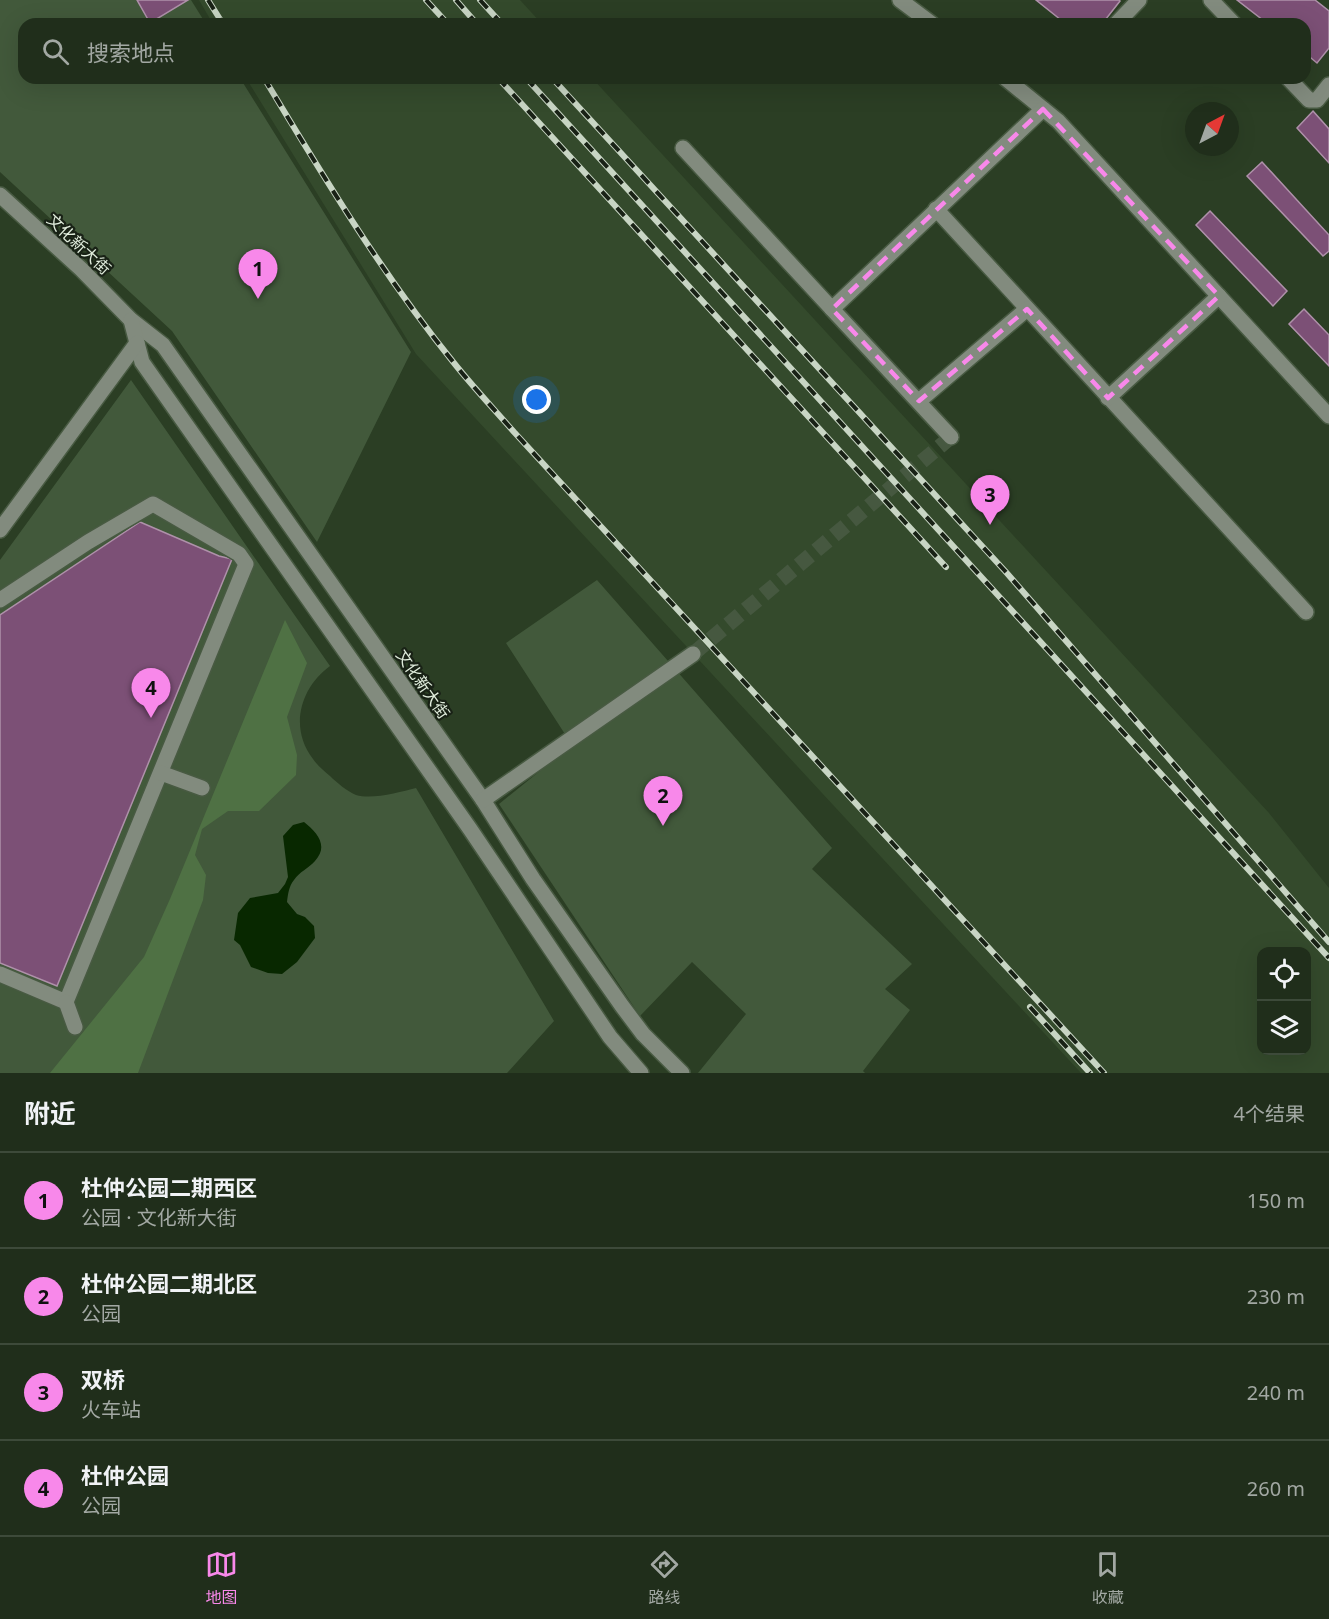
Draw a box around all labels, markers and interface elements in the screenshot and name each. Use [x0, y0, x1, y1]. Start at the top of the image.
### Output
search box [18, 18, 1311, 84]
icon: search [39, 35, 72, 68]
text: 搜索地点 [87, 37, 175, 67]
north arrow [1185, 102, 1239, 156]
street label: 文化新大街 [42, 209, 116, 279]
pin: 1 [238, 250, 278, 299]
your location [522, 385, 551, 414]
pin: 3 [970, 476, 1010, 525]
street label: 文化新大街 [391, 645, 455, 723]
pin: 4 [132, 668, 170, 718]
pin: 2 [644, 776, 682, 826]
map controls [1257, 947, 1311, 1055]
button: locate [1257, 947, 1311, 1001]
button: layers [1257, 1001, 1311, 1055]
text: 附近 [24, 1095, 76, 1131]
text: 4个结果 [1234, 1100, 1305, 1127]
text: 杜仲公园二期西区 [81, 1172, 257, 1202]
text: 1 [38, 1187, 49, 1214]
text: 150 m [1247, 1187, 1305, 1214]
text: 公园 · 文化新大街 [81, 1204, 237, 1231]
text: 杜仲公园二期北区 [81, 1268, 257, 1298]
text: 2 [38, 1283, 49, 1310]
text: 230 m [1247, 1283, 1305, 1310]
text: 公园 [81, 1300, 121, 1327]
text: 双桥 [81, 1364, 125, 1394]
text: 3 [38, 1379, 49, 1406]
text: 240 m [1247, 1379, 1305, 1406]
text: 火车站 [81, 1396, 141, 1423]
text: 杜仲公园 [81, 1460, 169, 1490]
text: 4 [38, 1475, 49, 1502]
text: 260 m [1247, 1475, 1305, 1502]
text: 公园 [81, 1492, 121, 1519]
tab: 地图 [205, 1548, 238, 1608]
tab: 路线 [648, 1548, 681, 1608]
tab: 收藏 [1091, 1548, 1124, 1608]

